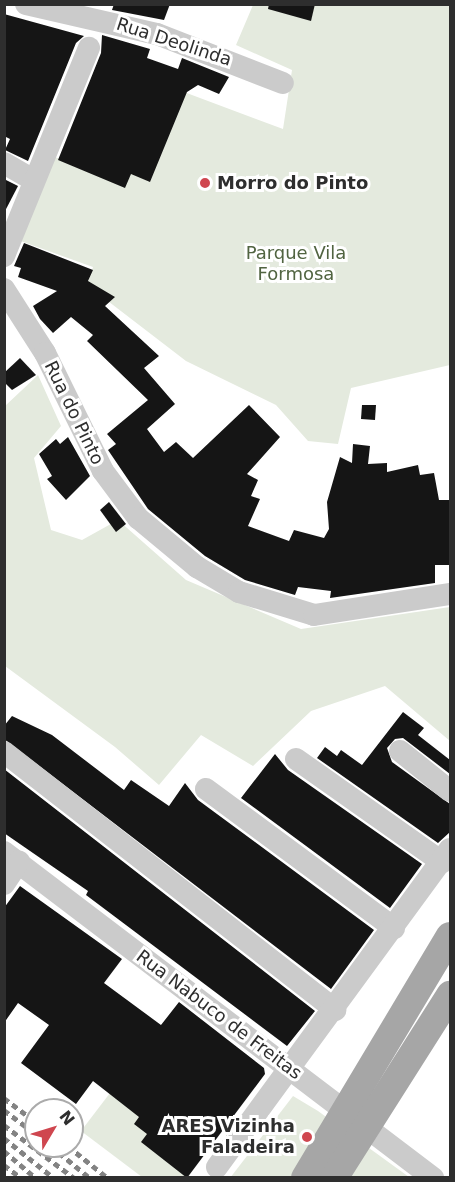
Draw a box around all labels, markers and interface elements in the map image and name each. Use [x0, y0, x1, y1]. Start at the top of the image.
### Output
street label: Rua Deolinda [114, 13, 234, 71]
place label: Morro do Pinto [217, 172, 368, 194]
marker: Morro do Pinto [198, 176, 212, 190]
park label: Parque Vila Formosa [246, 243, 346, 286]
street label: Rua do Pinto [40, 358, 108, 468]
street label: Rua Nabuco de Freitas [132, 946, 306, 1084]
north arrow [24, 1098, 84, 1158]
text: N [55, 1107, 79, 1129]
place label: ARES Vizinha Faladeira [161, 1116, 295, 1158]
marker: ARES Vizinha Faladeira [300, 1130, 314, 1144]

